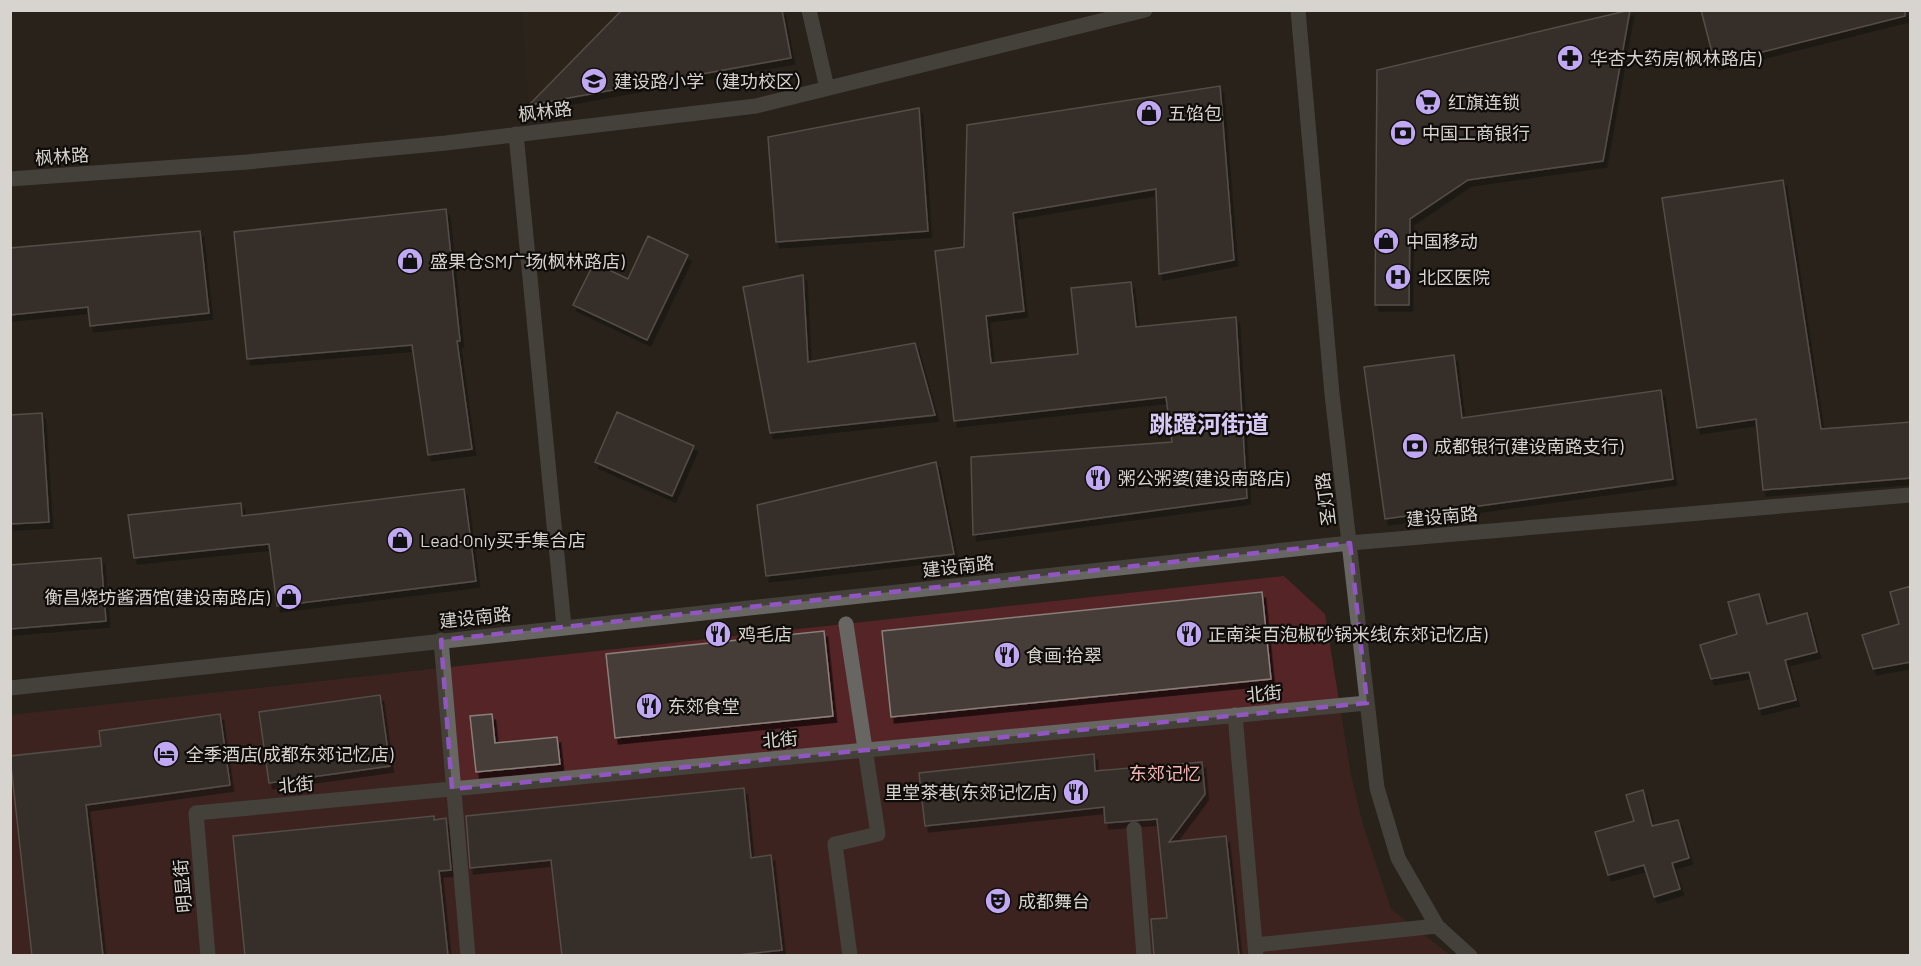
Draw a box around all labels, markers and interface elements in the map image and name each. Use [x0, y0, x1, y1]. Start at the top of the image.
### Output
pharmacy icon: 华杏大药房(枫林路店) [1555, 43, 1585, 73]
place label: 华杏大药房(枫林路店) [1590, 47, 1762, 69]
school or university icon: 建设路小学（建功校区） [579, 66, 609, 96]
place label: 建设路小学（建功校区） [614, 70, 812, 92]
supermarket icon: 红旗连锁 [1413, 87, 1443, 117]
place label: 红旗连锁 [1448, 91, 1520, 113]
street label: 枫林路 [517, 97, 573, 125]
shop icon: 五馅包 [1134, 98, 1164, 128]
place label: 五馅包 [1168, 102, 1222, 124]
bank icon: 中国工商银行 [1388, 118, 1418, 148]
place label: 中国工商银行 [1422, 122, 1530, 144]
street label: 枫林路 [34, 143, 90, 169]
shop icon: 中国移动 [1371, 226, 1401, 256]
place label: 中国移动 [1406, 230, 1478, 252]
shop icon: 盛果仓SM广场(枫林路店) [395, 246, 425, 276]
place label: 盛果仓SM广场(枫林路店) [430, 250, 625, 272]
hospital icon: 北区医院 [1383, 262, 1413, 292]
place label: 北区医院 [1418, 266, 1490, 288]
district label: 跳蹬河街道 [1149, 409, 1269, 438]
bank icon: 成都银行(建设南路支行) [1400, 431, 1430, 461]
place label: 成都银行(建设南路支行) [1434, 435, 1624, 457]
restaurant icon: 粥公粥婆(建设南路店) [1083, 463, 1113, 493]
place label: 粥公粥婆(建设南路店) [1118, 467, 1290, 489]
street label: 圣灯路 [1311, 471, 1339, 527]
street label: 建设南路 [1405, 502, 1479, 530]
shop icon: Lead·Only买手集合店 [385, 525, 415, 555]
place label: Lead·Only买手集合店 [420, 529, 586, 551]
street label: 建设南路 [921, 551, 995, 581]
shop icon: 衡昌烧坊酱酒馆(建设南路店) [274, 582, 304, 612]
place label: 衡昌烧坊酱酒馆(建设南路店) [45, 586, 270, 608]
street label: 建设南路 [438, 602, 512, 632]
restaurant icon: 鸡毛店 [703, 619, 733, 649]
restaurant icon: 正南柒百泡椒砂锅米线(东郊记忆店) [1174, 619, 1204, 649]
place label: 鸡毛店 [738, 623, 792, 645]
place label: 正南柒百泡椒砂锅米线(东郊记忆店) [1208, 623, 1488, 645]
restaurant icon: 食画·拾翠 [992, 640, 1022, 670]
place label: 食画·拾翠 [1026, 644, 1102, 666]
street label: 北街 [1245, 680, 1283, 706]
restaurant icon: 东郊食堂 [634, 691, 664, 721]
place label: 东郊食堂 [668, 695, 740, 717]
street label: 北街 [761, 726, 799, 752]
hotel icon: 全季酒店(成都东郊记忆店) [151, 739, 181, 769]
place label: 全季酒店(成都东郊记忆店) [186, 743, 394, 765]
park label: 东郊记忆 [1129, 762, 1201, 784]
street label: 北街 [277, 771, 315, 797]
restaurant icon: 里堂茶巷(东郊记忆店) [1061, 777, 1091, 807]
place label: 里堂茶巷(东郊记忆店) [885, 781, 1056, 803]
street label: 明显街 [169, 858, 195, 914]
theatre icon: 成都舞台 [983, 886, 1013, 916]
place label: 成都舞台 [1018, 890, 1090, 912]

